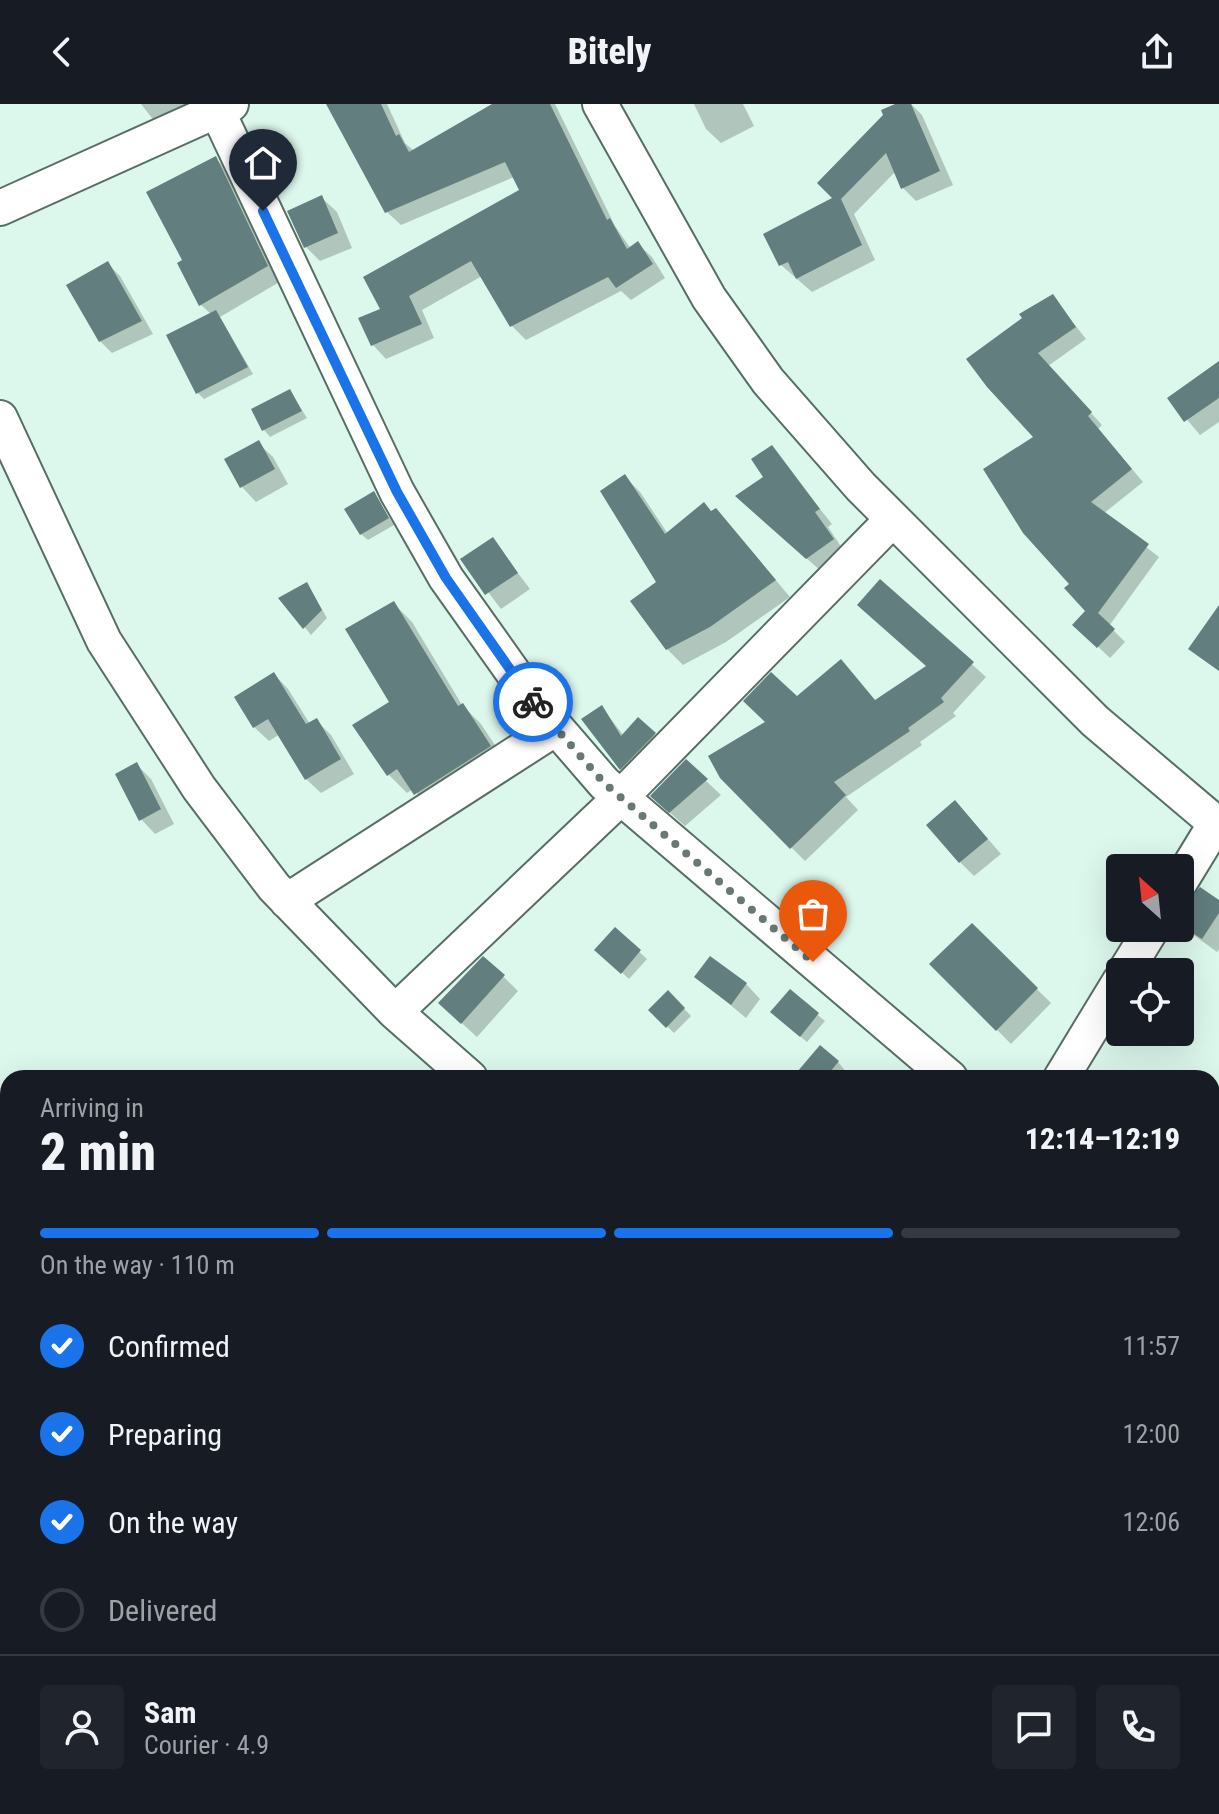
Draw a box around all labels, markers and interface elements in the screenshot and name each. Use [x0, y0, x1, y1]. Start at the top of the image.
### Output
icon: back [40, 30, 84, 74]
icon: share [1135, 30, 1179, 74]
text: Bitely [568, 31, 651, 73]
pin [229, 129, 297, 211]
icon: home [241, 141, 285, 185]
courier [493, 662, 573, 742]
icon: bike [511, 680, 555, 724]
north arrow [1106, 854, 1194, 942]
map controls [1106, 854, 1194, 1046]
pin [779, 880, 847, 962]
icon: bag [791, 892, 835, 936]
button: locate [1106, 958, 1194, 1046]
text: Arriving in [40, 1093, 144, 1123]
text: 12:14–12:19 [1025, 1121, 1180, 1156]
text: 2 min [40, 1122, 156, 1183]
text: On the way · 110 m [40, 1250, 235, 1280]
icon: check [40, 1324, 84, 1368]
text: Confirmed [108, 1329, 230, 1364]
text: 11:57 [1123, 1331, 1180, 1361]
icon: check [40, 1412, 84, 1456]
text: Preparing [108, 1417, 222, 1452]
text: 12:00 [1123, 1419, 1180, 1449]
icon: check [40, 1500, 84, 1544]
text: On the way [108, 1505, 238, 1540]
text: 12:06 [1123, 1507, 1180, 1537]
text: Delivered [108, 1593, 217, 1628]
button: person [40, 1685, 124, 1769]
button: chat [992, 1685, 1076, 1769]
button: phone [1096, 1685, 1180, 1769]
text: Sam [144, 1695, 197, 1730]
text: Courier · 4.9 [144, 1730, 269, 1760]

